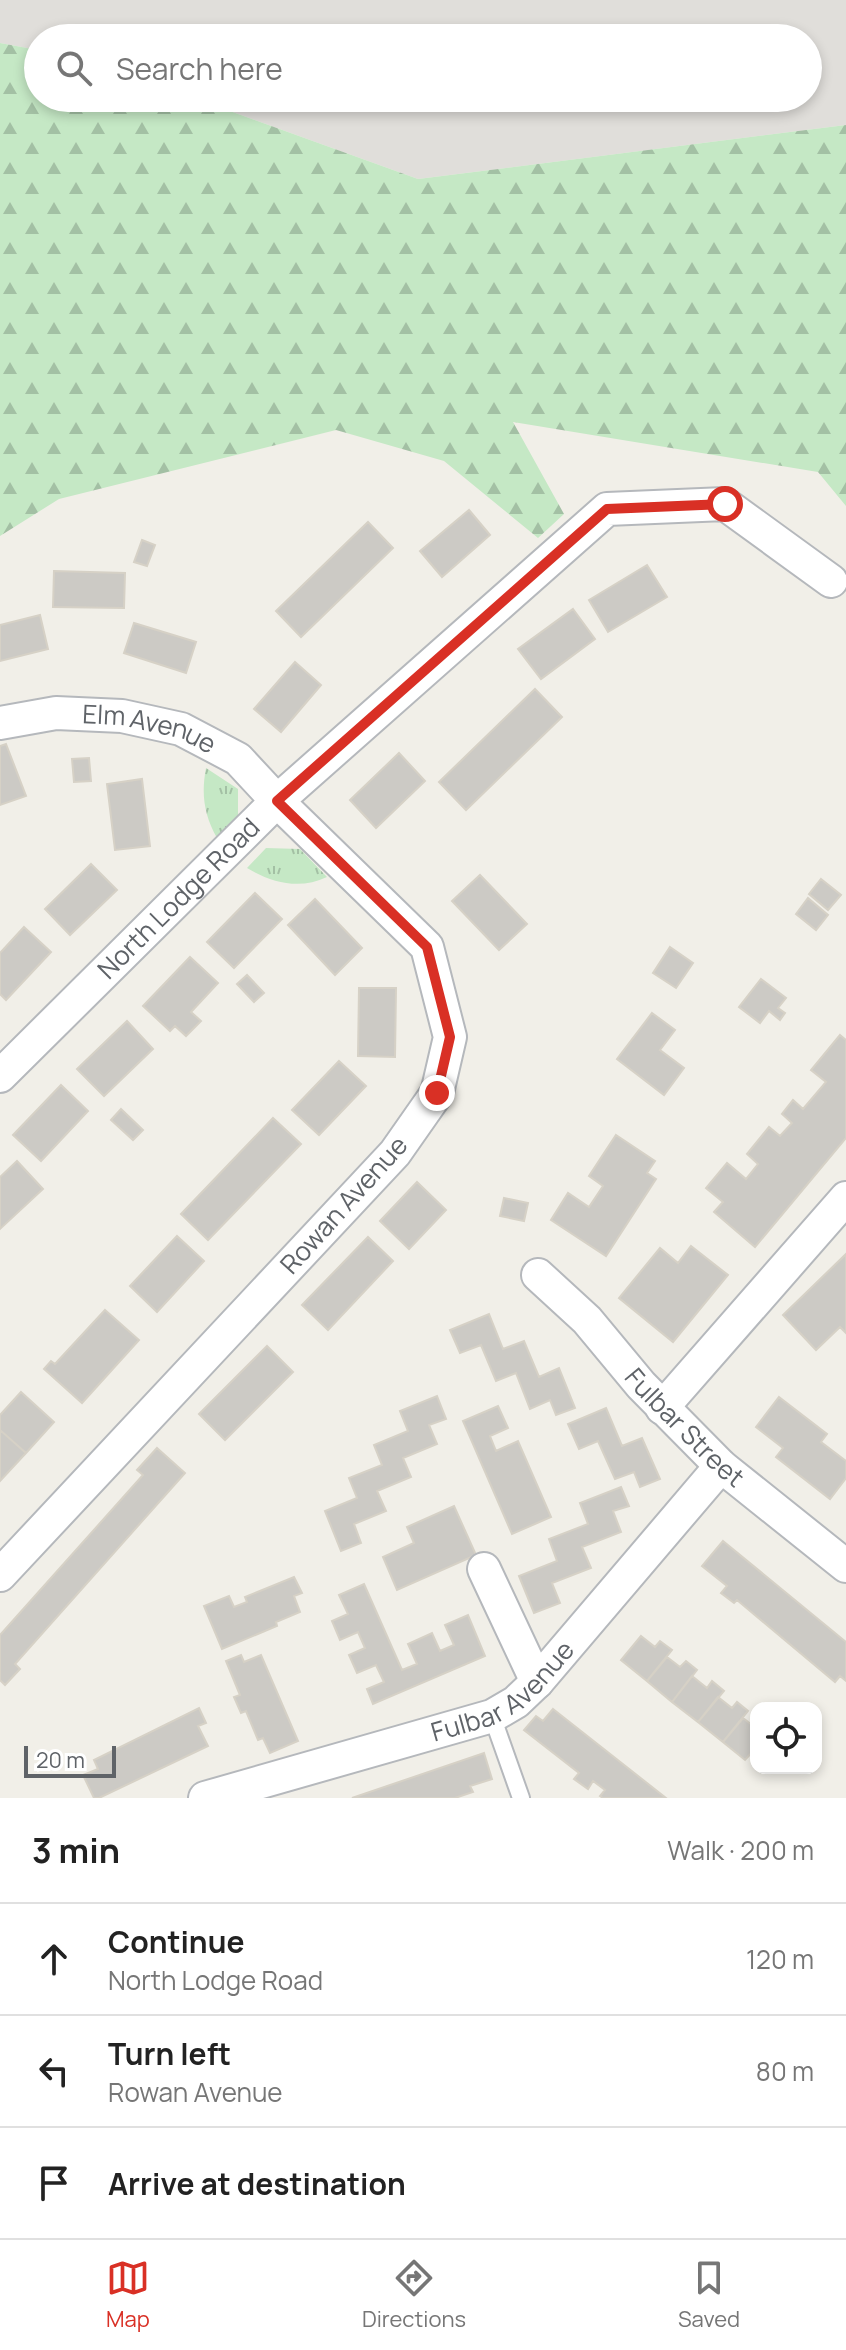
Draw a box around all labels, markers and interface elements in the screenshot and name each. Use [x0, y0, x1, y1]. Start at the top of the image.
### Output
search box [24, 24, 822, 112]
icon: search [52, 46, 96, 90]
text: Search here [116, 48, 283, 89]
route start [707, 486, 743, 522]
street label: Elm Avenue [82, 695, 223, 761]
street label: North Lodge Road [89, 809, 267, 986]
route end [419, 1075, 455, 1111]
street label: Rowan Avenue [271, 1127, 415, 1281]
street label: Fulbar Street [617, 1360, 752, 1495]
street label: Fulbar Avenue [427, 1633, 582, 1750]
map controls [750, 1702, 822, 1774]
button: locate [750, 1702, 822, 1774]
scale bar [24, 1742, 116, 1778]
text: 20 m [36, 1745, 85, 1775]
text: 3 min [32, 1827, 120, 1873]
text: Walk · 200 m [667, 1832, 814, 1868]
text: Continue [108, 1921, 244, 1962]
icon: ahead [32, 1937, 76, 1981]
text: 120 m [746, 1941, 814, 1977]
text: North Lodge Road [108, 1962, 323, 1998]
text: Turn left [108, 2033, 231, 2074]
icon: left [32, 2049, 76, 2093]
text: 80 m [756, 2053, 814, 2089]
text: Rowan Avenue [108, 2074, 283, 2110]
icon: arrive [32, 2161, 76, 2205]
text: Arrive at destination [108, 2163, 406, 2204]
tab: Map [106, 2256, 150, 2334]
tab: Directions [362, 2256, 466, 2334]
tab: Saved [678, 2256, 740, 2334]

